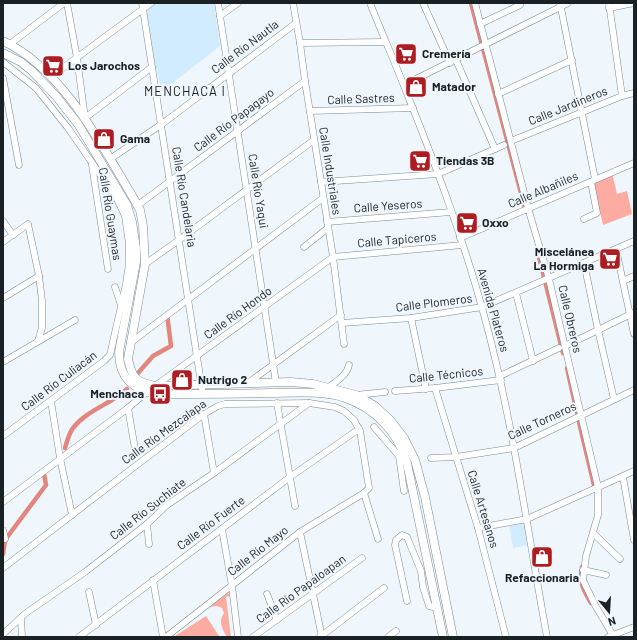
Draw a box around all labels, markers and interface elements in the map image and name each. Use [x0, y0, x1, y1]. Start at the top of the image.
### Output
street label: Calle Río Nautla [208, 16, 281, 76]
supermarket icon: Cremería [393, 41, 419, 67]
place label: Cremería [422, 46, 471, 60]
supermarket icon: Los Jarochos [40, 53, 66, 79]
place label: Los Jarochos [68, 58, 140, 72]
shop icon: Matador [403, 74, 429, 100]
place label: Matador [432, 79, 476, 93]
district label: MENCHACA I [144, 83, 226, 99]
street label: Calle Jardineros [526, 83, 609, 127]
street label: Calle Río Papagayo [191, 84, 276, 154]
street label: Calle Sastres [327, 90, 395, 106]
shop icon: Gama [91, 126, 117, 152]
street label: Calle Industriales [317, 126, 345, 216]
place label: Gama [120, 131, 150, 145]
street label: Calle Río Candelaria [170, 146, 200, 248]
supermarket icon: Tiendas 3B [407, 148, 433, 174]
street label: Calle Río Yaqui [246, 153, 272, 229]
place label: Tiendas 3B [436, 153, 495, 167]
street label: Calle Río Guaymas [97, 166, 125, 261]
street label: Calle Albañiles [505, 168, 580, 210]
street label: Calle Yeseros [353, 196, 423, 214]
supermarket icon: Oxxo [454, 210, 480, 236]
place label: Oxxo [482, 215, 509, 229]
street label: Calle Tapiceros [357, 229, 437, 249]
place label: Miscelánea La Hormiga [533, 244, 594, 272]
supermarket icon: Miscelánea La Hormiga [597, 246, 623, 272]
street label: Avenida Plateros [475, 266, 513, 353]
street label: Calle Río Hondo [201, 283, 274, 341]
street label: Calle Obreros [556, 284, 586, 354]
street label: Calle Plomeros [395, 290, 473, 314]
street label: Calle Río Culiacán [18, 347, 99, 413]
street label: Calle Técnicos [408, 363, 484, 385]
shop icon: Nutrigo 2 [169, 367, 195, 393]
place label: Nutrigo 2 [198, 372, 247, 386]
bus stop icon: Menchaca [147, 381, 173, 407]
place label: Menchaca [90, 386, 144, 400]
street label: Calle Río Mezcalapa [119, 396, 208, 466]
street label: Calle Torneros [505, 398, 578, 442]
street label: Calle Artesanos [465, 468, 502, 549]
street label: Calle Río Suchiate [107, 474, 188, 542]
street label: Calle Río Fuerte [174, 492, 247, 552]
street label: Calle Río Mayo [224, 522, 290, 578]
shop icon: Refaccionaria [529, 544, 555, 570]
street label: Calle Río Papaloapan [253, 551, 348, 625]
place label: Refaccionaria [505, 570, 579, 584]
north arrow [589, 592, 629, 632]
text: N [607, 615, 618, 629]

